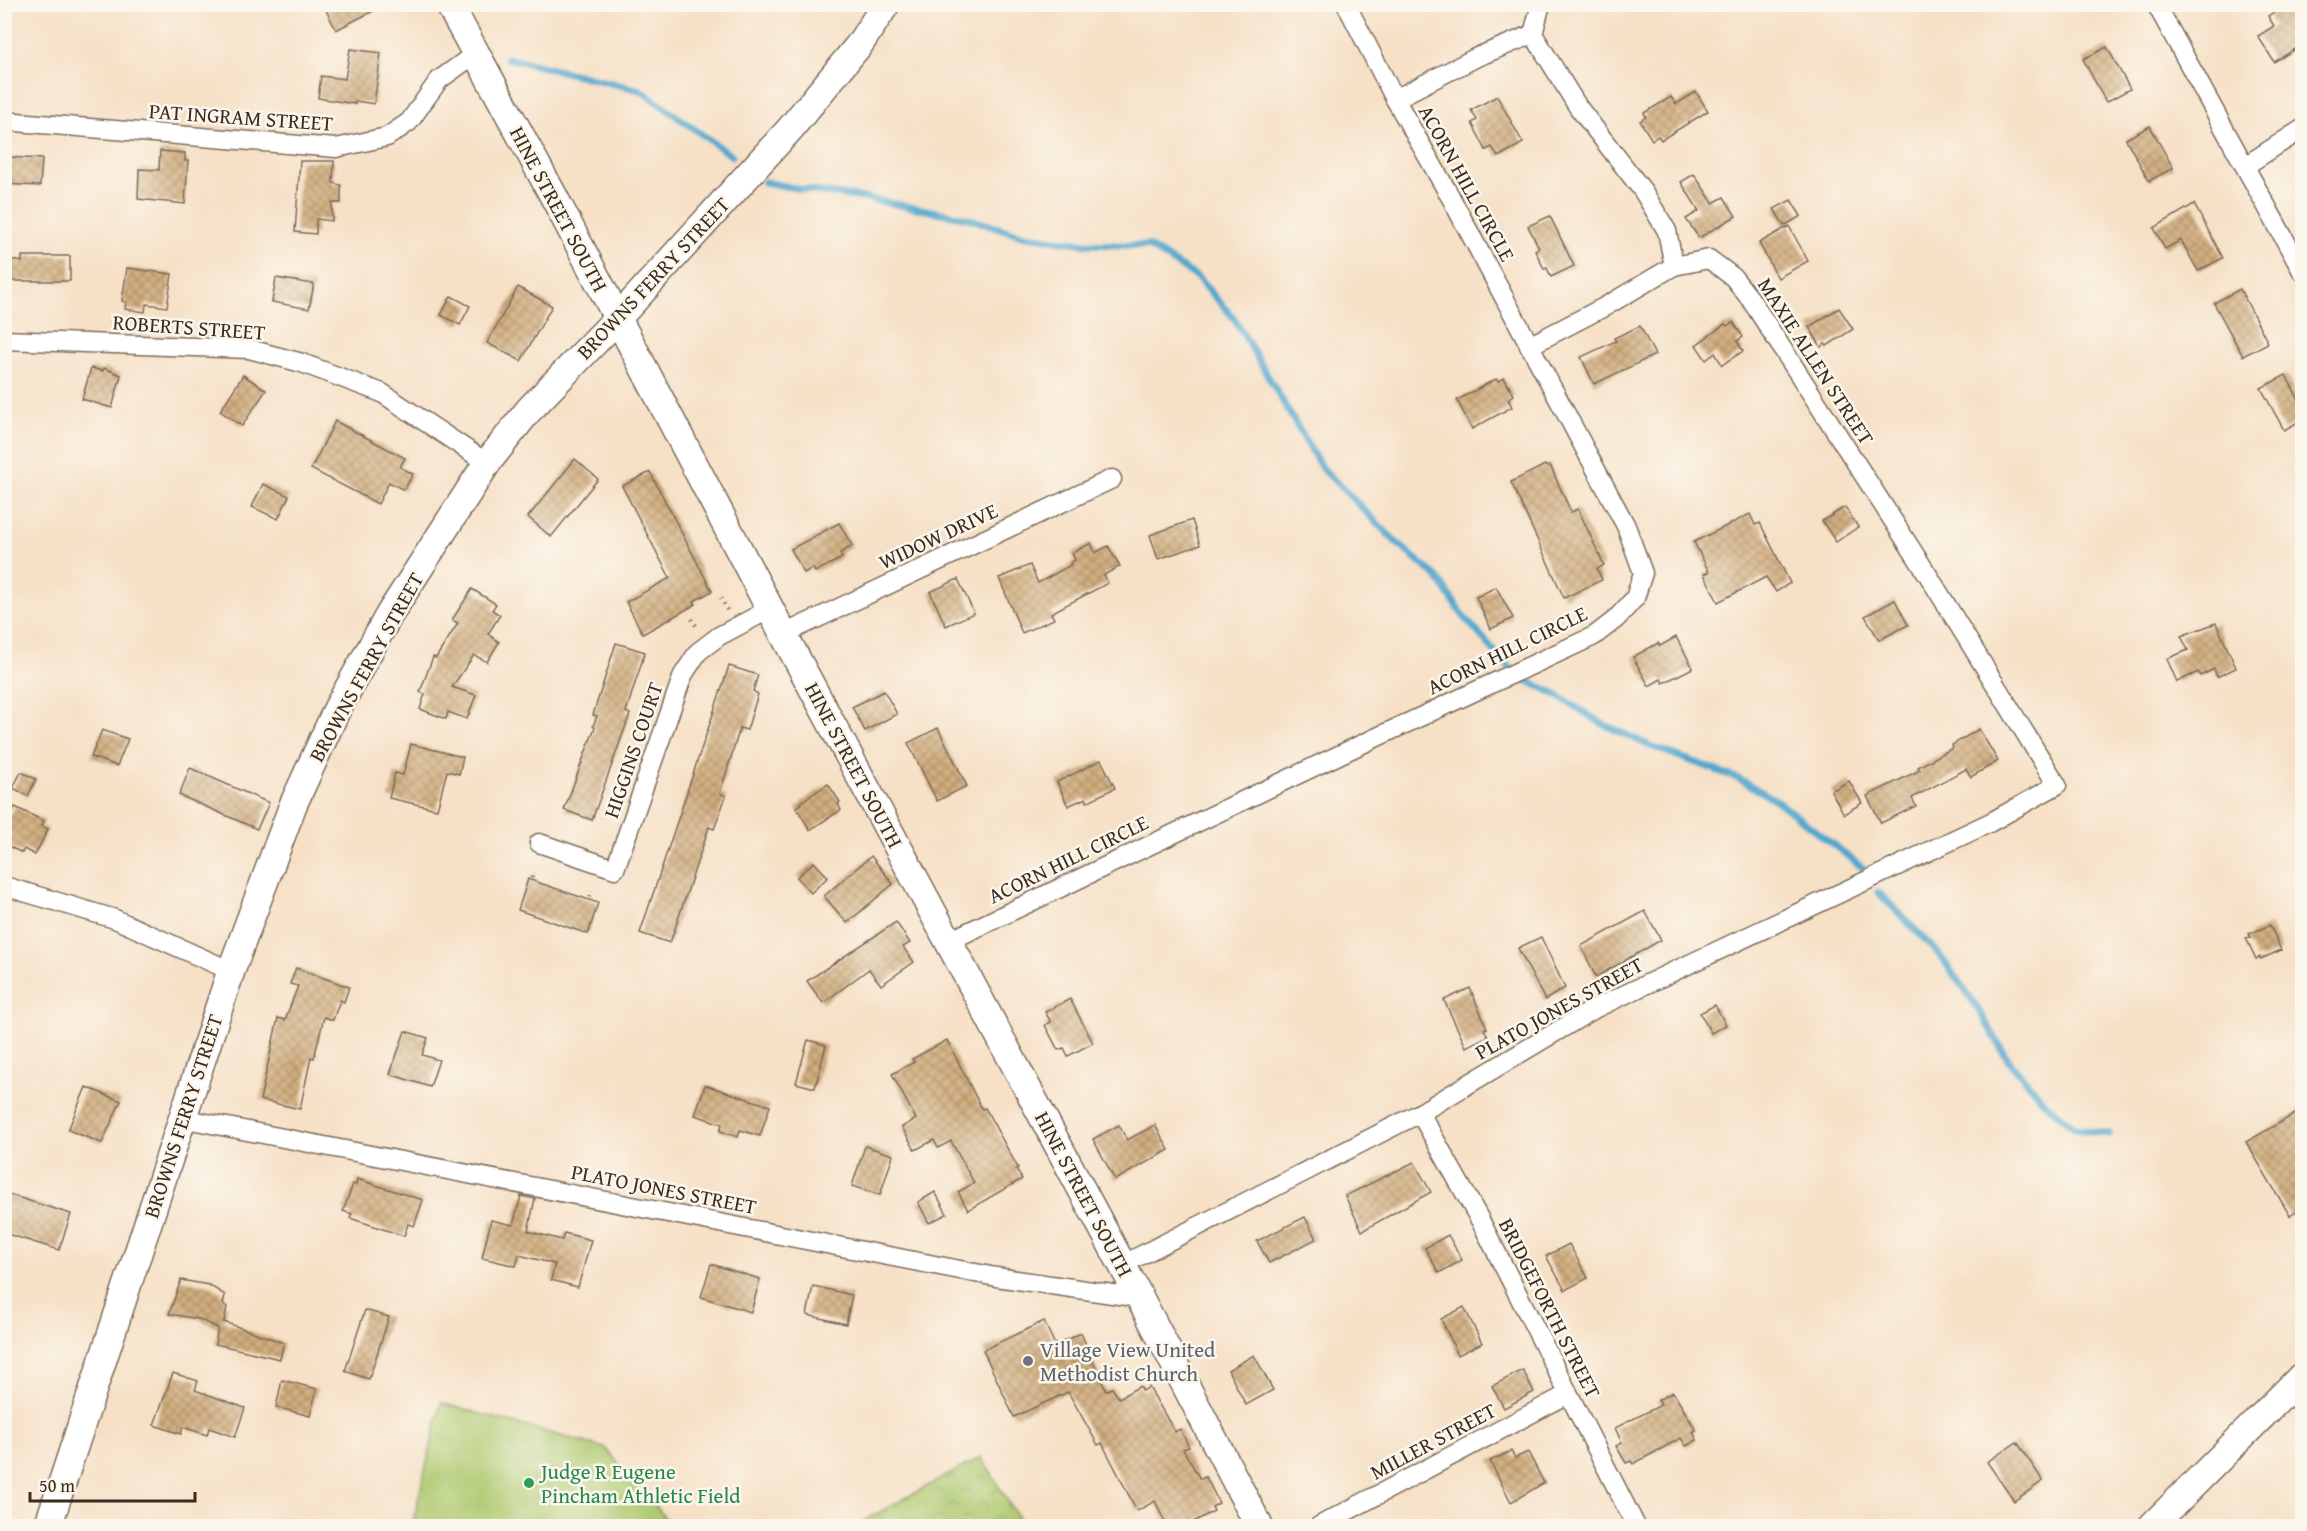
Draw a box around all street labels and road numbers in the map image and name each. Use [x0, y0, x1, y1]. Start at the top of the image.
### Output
street label: PAT INGRAM STREET [148, 95, 334, 139]
street label: ACORN HILL CIRCLE [1411, 99, 1523, 267]
street label: HINE STREET SOUTH [502, 121, 616, 297]
street label: BROWNS FERRY STREET [569, 190, 737, 366]
street label: MAXIE ALLEN STREET [1750, 271, 1882, 451]
street label: ROBERTS STREET [112, 306, 267, 348]
street label: WIDOW DRIVE [873, 495, 1003, 577]
street label: BROWNS FERRY STREET [301, 566, 431, 767]
street label: ACORN HILL CIRCLE [1422, 598, 1593, 702]
street label: HINE STREET SOUTH [797, 677, 911, 853]
street label: HIGGINS COURT [595, 678, 671, 822]
street label: ACORN HILL CIRCLE [983, 807, 1154, 911]
street label: PLATO JONES STREET [1469, 949, 1649, 1067]
street label: BROWNS FERRY STREET [135, 1010, 231, 1222]
street label: HINE STREET SOUTH [1027, 1106, 1141, 1282]
street label: PLATO JONES STREET [569, 1156, 760, 1222]
street label: BRIDGEFORTH STREET [1491, 1213, 1609, 1404]
street label: MILLER STREET [1365, 1395, 1502, 1487]

